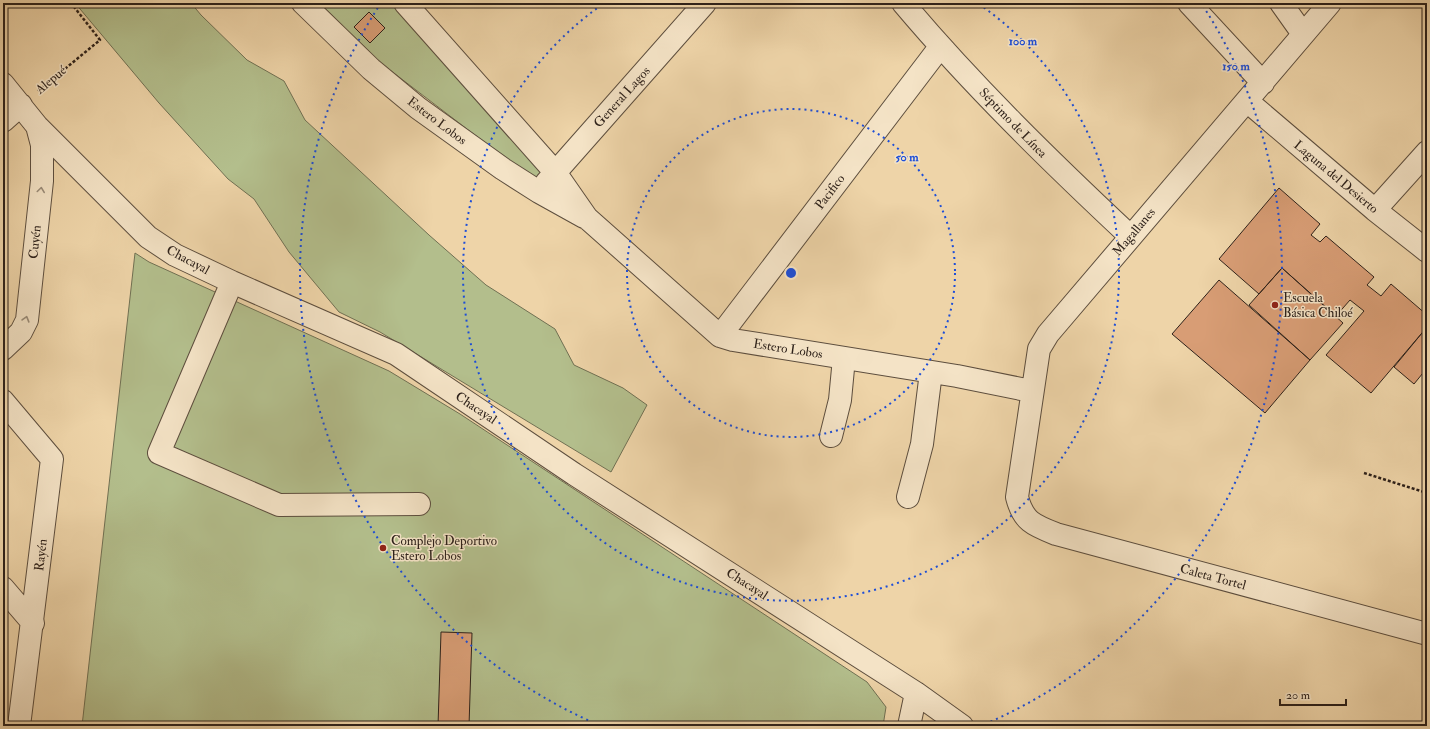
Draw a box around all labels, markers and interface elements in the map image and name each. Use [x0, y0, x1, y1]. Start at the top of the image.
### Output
text: 100 m [1009, 34, 1038, 49]
text: 150 m [1222, 59, 1250, 74]
street label: Alepué [31, 62, 71, 99]
street label: General Lagos [590, 63, 654, 131]
street label: Séptimo de Línea [975, 85, 1051, 162]
street label: Estero Lobos [404, 94, 470, 149]
street label: Laguna del Desierto [1291, 137, 1381, 217]
text: 50 m [895, 150, 919, 165]
street label: Pacifico [812, 171, 848, 213]
one-way arrow [36, 187, 45, 193]
street label: Magallanes [1109, 204, 1159, 259]
street label: Cuyén [25, 224, 46, 260]
street label: Chacayal [163, 242, 213, 279]
centre of rings [784, 266, 798, 280]
place label: Escuela Básica Chiloé [1283, 290, 1353, 321]
marker: Escuela Básica Chiloé [1270, 300, 1280, 310]
one-way arrow [21, 315, 30, 322]
street label: Estero Lobos [752, 336, 824, 362]
street label: Chacayal [452, 388, 500, 429]
place label: Complejo Deportivo Estero Lobos [391, 533, 497, 564]
street label: Rayén [31, 538, 52, 572]
marker: Complejo Deportivo Estero Lobos [378, 543, 388, 553]
street label: Caleta Tortel [1178, 560, 1248, 594]
street label: Chacayal [723, 565, 771, 605]
scale bar [1280, 681, 1346, 707]
text: 20 m [1286, 688, 1311, 703]

